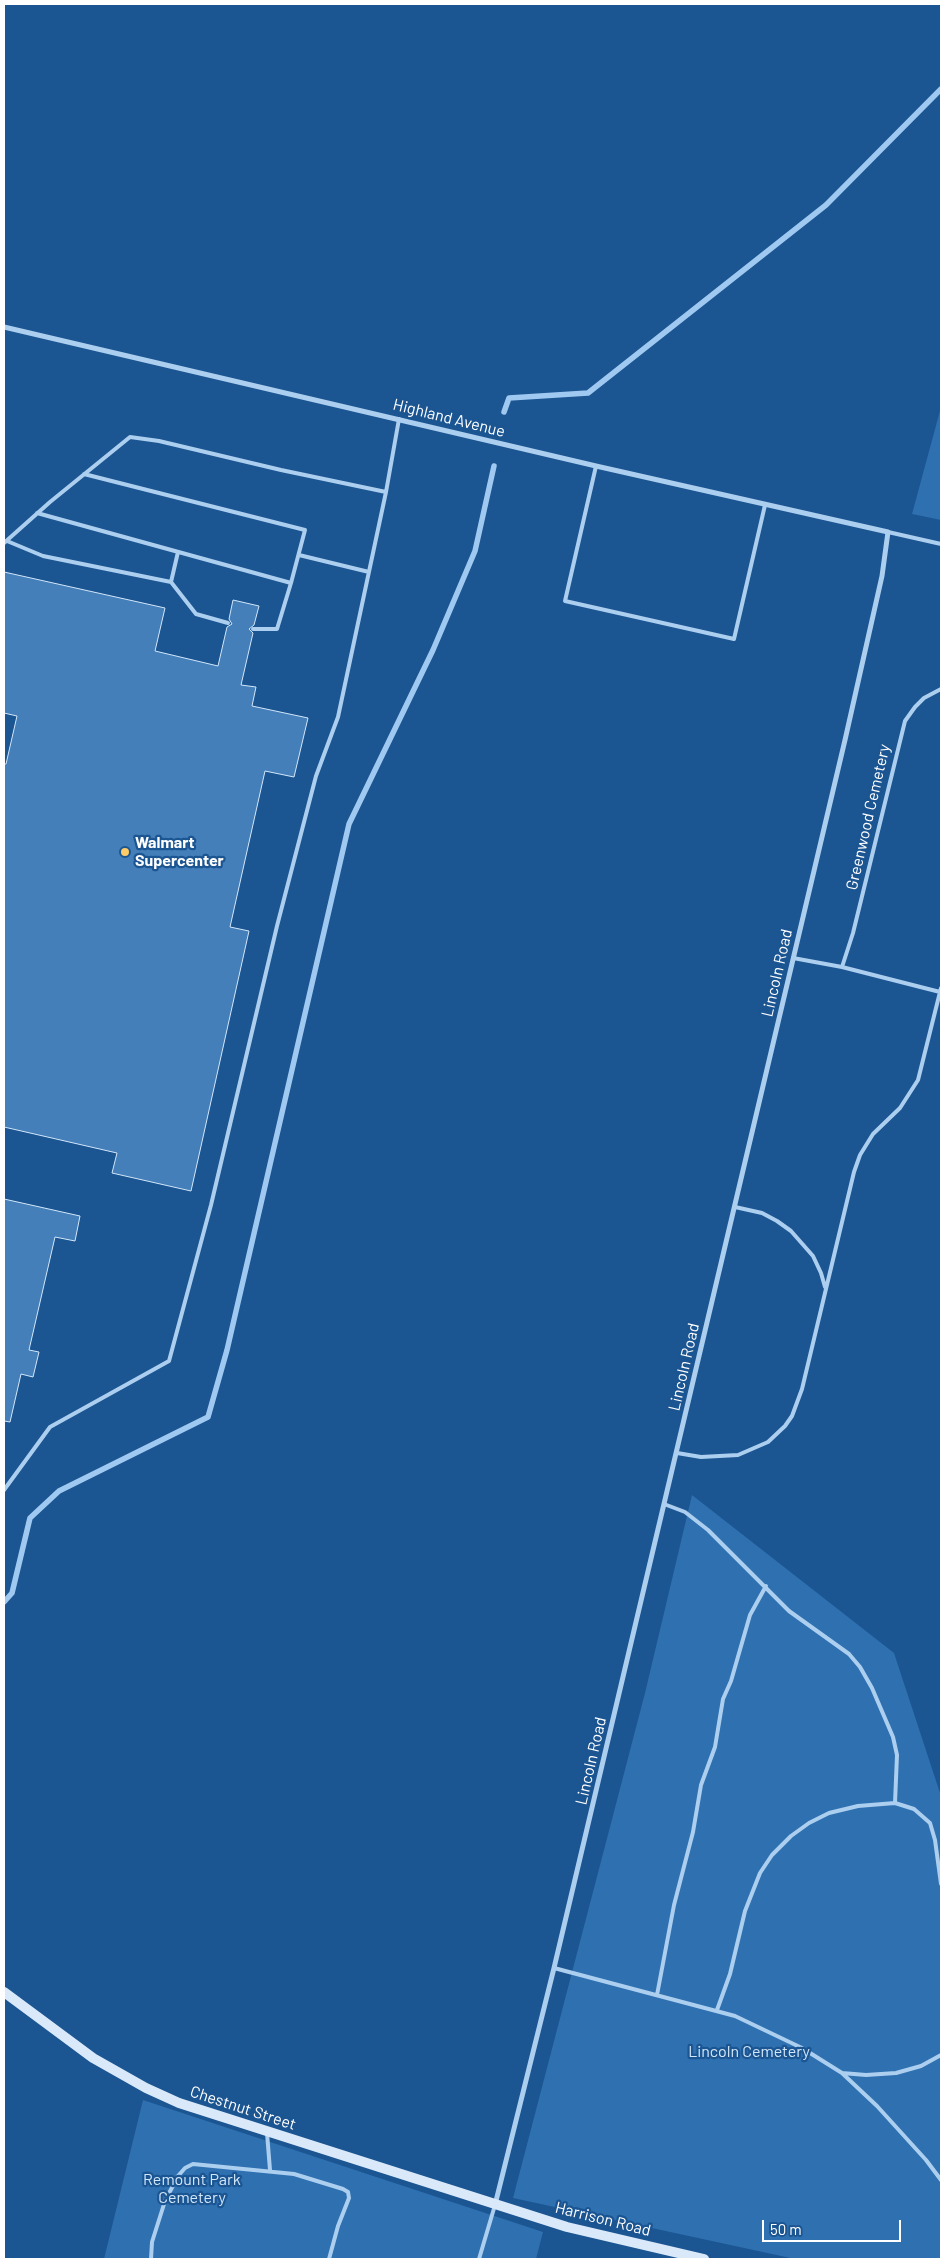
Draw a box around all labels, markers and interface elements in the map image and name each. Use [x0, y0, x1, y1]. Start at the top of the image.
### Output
street label: Highland Avenue [391, 395, 507, 441]
street label: Greenwood Cemetery [842, 742, 894, 892]
place label: Walmart Supercenter [135, 833, 224, 871]
marker: Walmart Supercenter [119, 846, 131, 858]
street label: Lincoln Road [758, 927, 796, 1019]
street label: Lincoln Road [665, 1321, 703, 1413]
street label: Lincoln Road [572, 1715, 610, 1807]
park label: Lincoln Cemetery [688, 2042, 810, 2062]
street label: Chestnut Street [188, 2082, 298, 2134]
park label: Remount Park Cemetery [143, 2170, 241, 2208]
street label: Harrison Road [553, 2198, 653, 2240]
scale bar [765, 2210, 904, 2242]
text: 50 m [770, 2220, 802, 2238]

